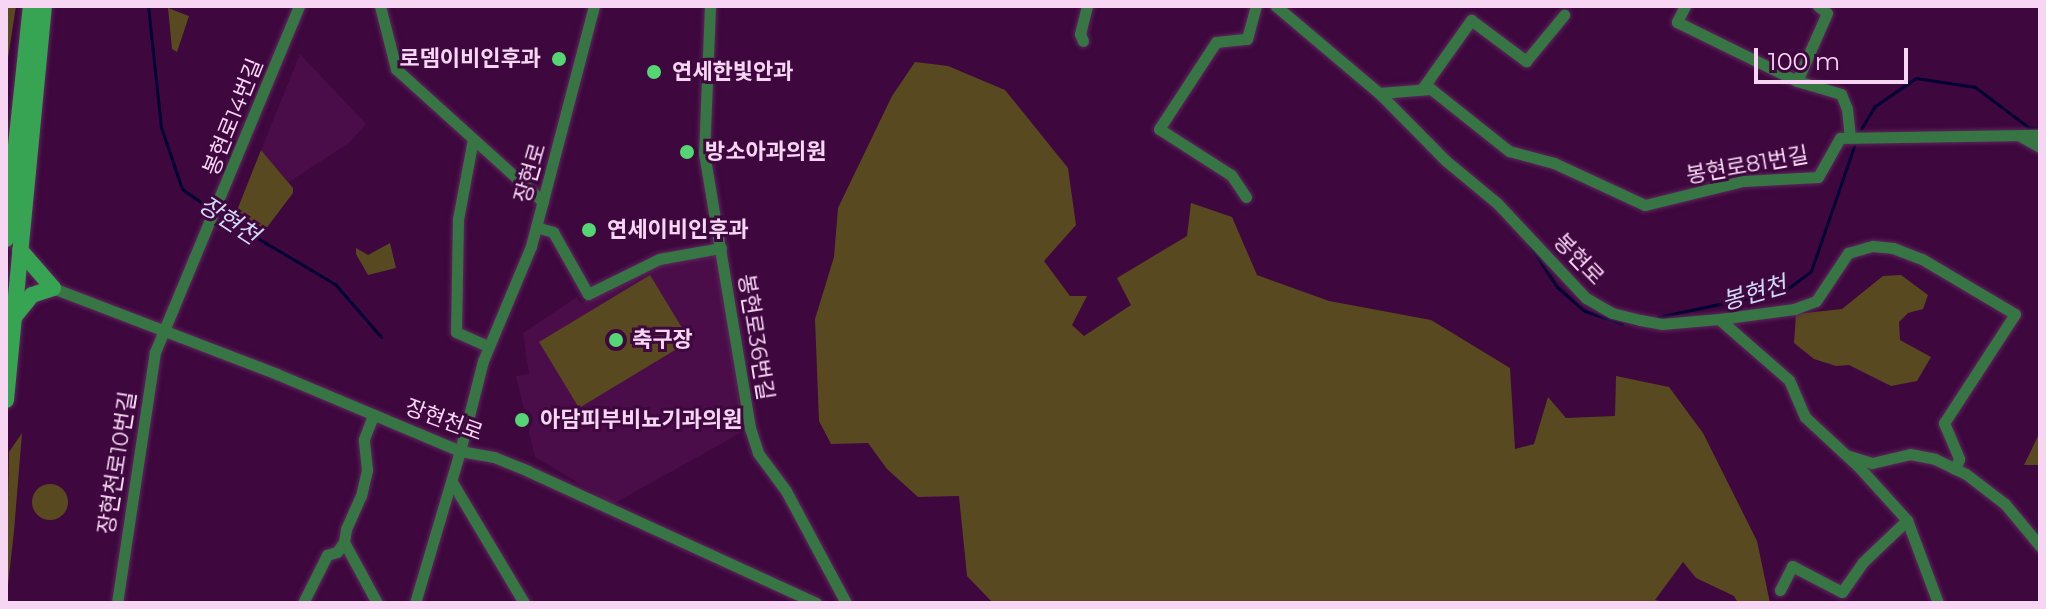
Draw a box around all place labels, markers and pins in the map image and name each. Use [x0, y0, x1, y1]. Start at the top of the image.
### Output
place label: 로뎀이비인후과 [399, 46, 541, 72]
marker: 로뎀이비인후과 [548, 48, 570, 70]
place label: 연세한빛안과 [672, 59, 793, 85]
marker: 연세한빛안과 [643, 61, 665, 83]
place label: 방소아과의원 [705, 139, 826, 165]
marker: 방소아과의원 [676, 141, 698, 163]
place label: 연세이비인후과 [607, 217, 749, 243]
marker: 연세이비인후과 [578, 219, 600, 241]
place label: 축구장 [632, 327, 693, 353]
marker: 축구장 [607, 331, 625, 349]
place label: 아담피부비뇨기과의원 [540, 407, 742, 433]
marker: 아담피부비뇨기과의원 [511, 409, 533, 431]

